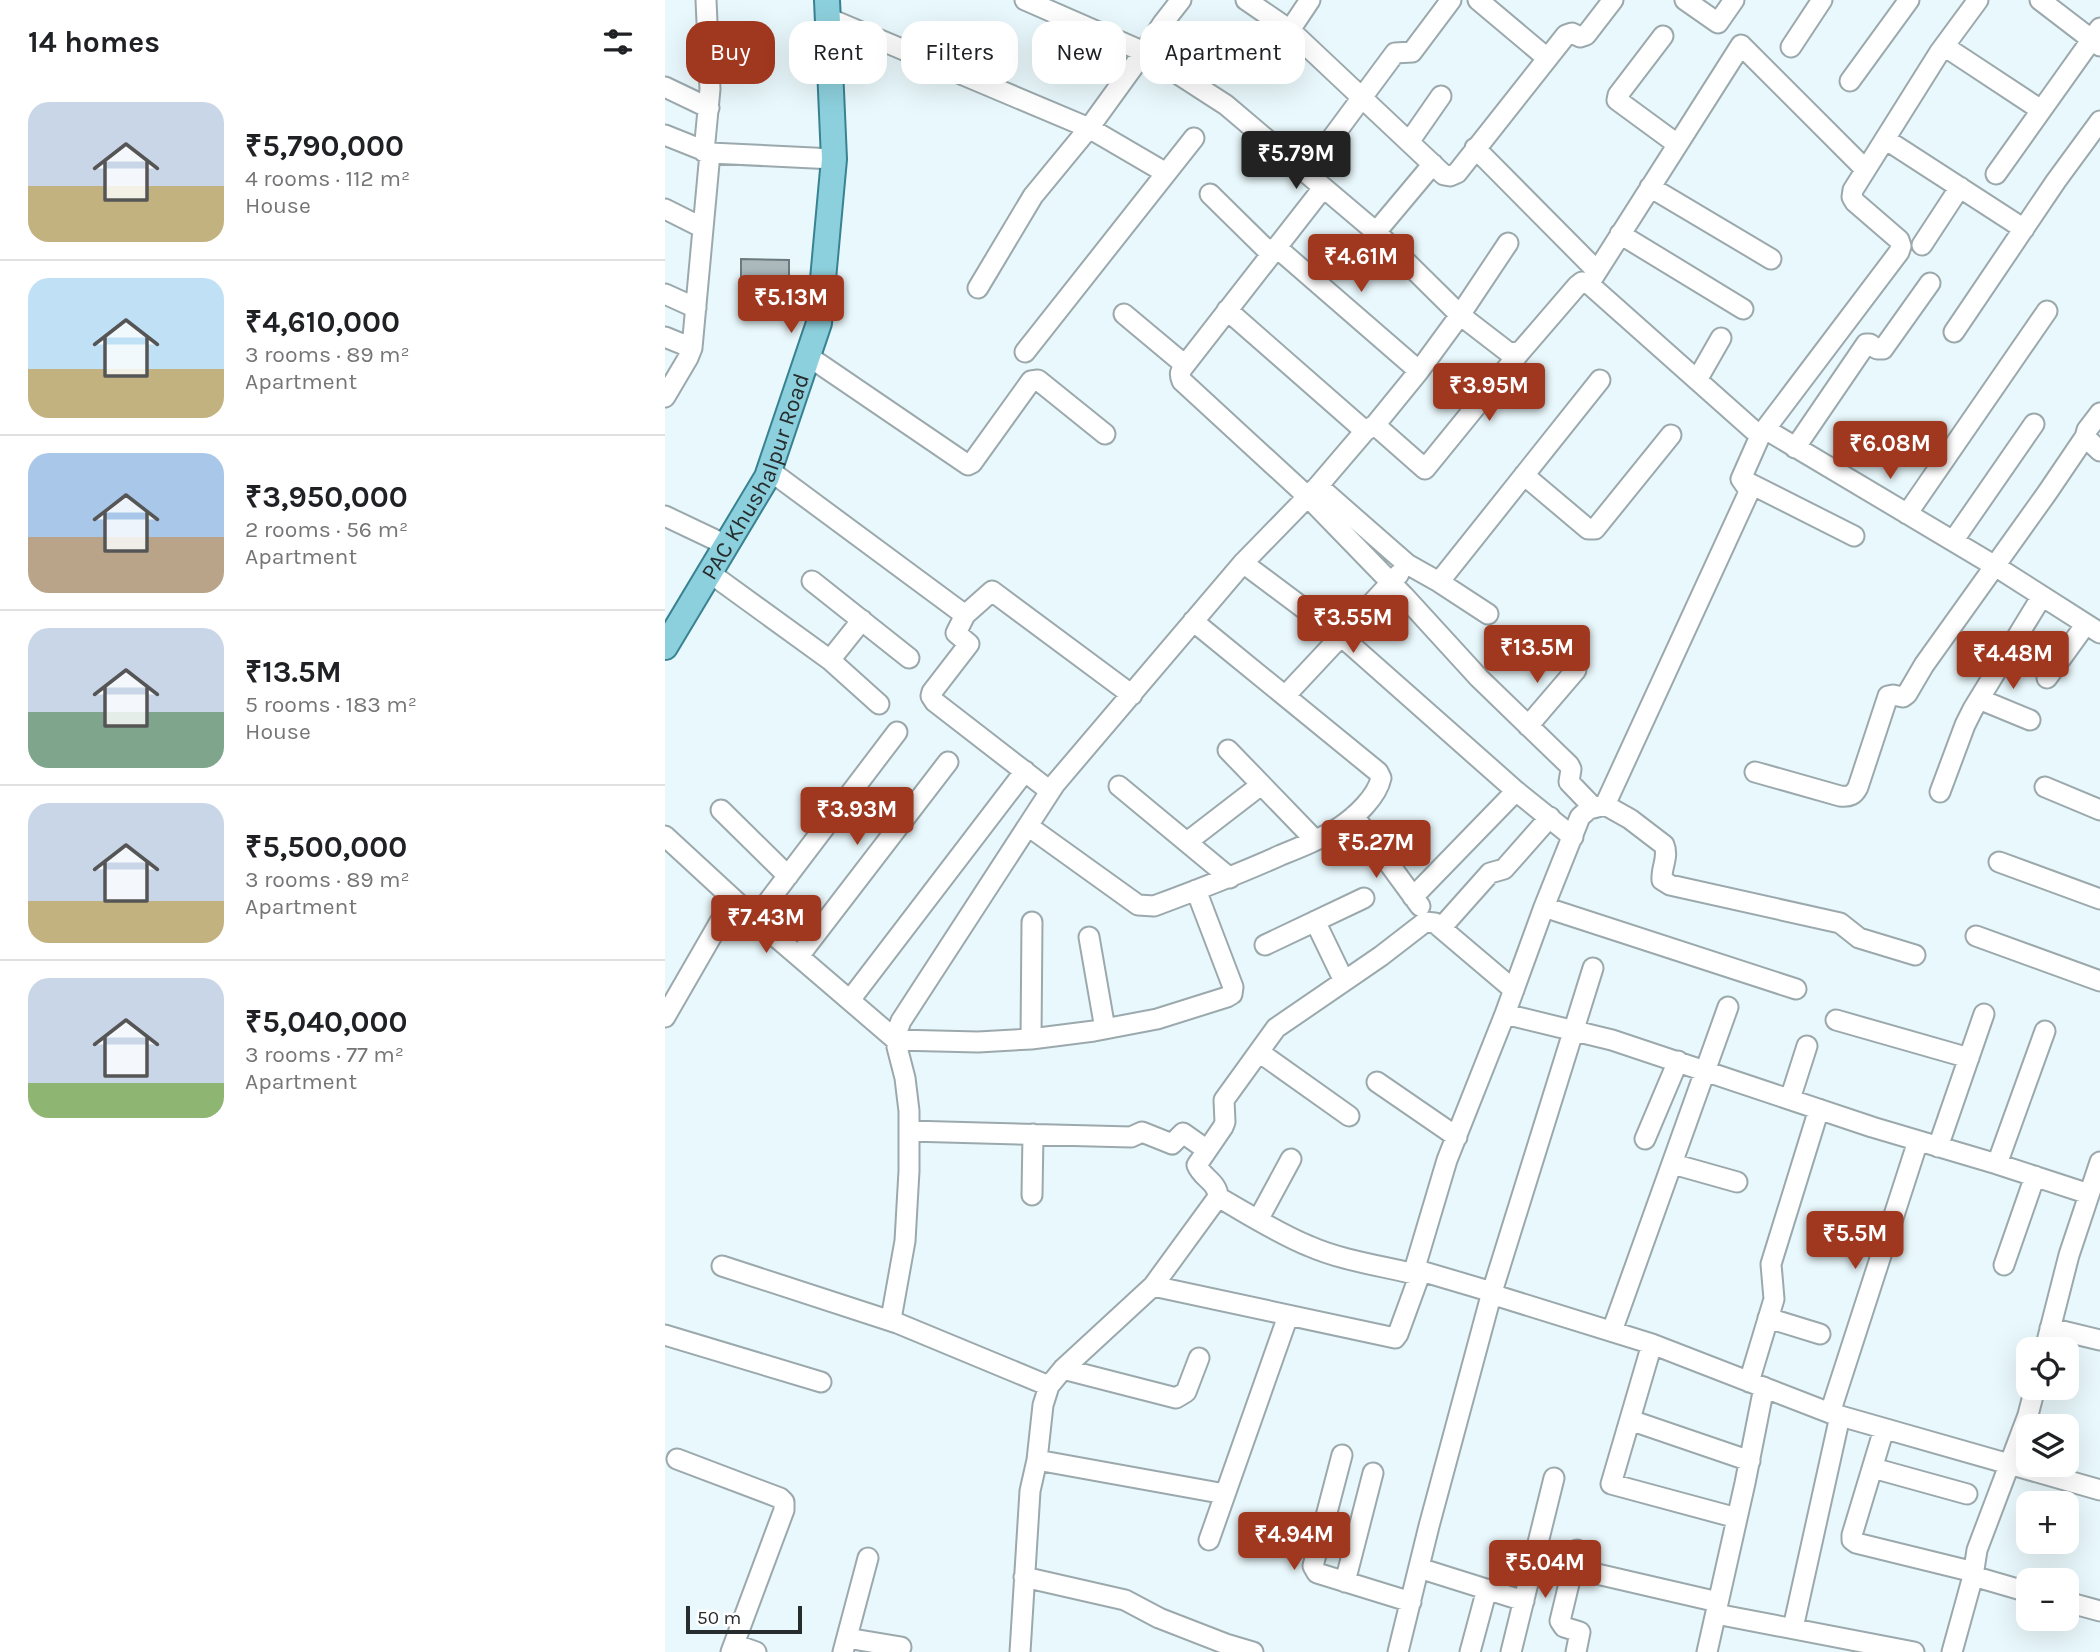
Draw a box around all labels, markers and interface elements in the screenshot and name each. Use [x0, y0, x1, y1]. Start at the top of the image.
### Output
chip: Buy [686, 21, 775, 84]
chip: Rent [789, 21, 887, 84]
chip: Filters [901, 21, 1018, 84]
chip: New [1032, 21, 1126, 84]
chip: Apartment [1140, 21, 1305, 84]
icon: filters [599, 23, 637, 61]
text: 14 homes [28, 24, 160, 60]
text: ₹5,790,000 [245, 128, 404, 164]
icon: home [84, 130, 168, 214]
pin: ₹5.79M [1239, 132, 1353, 191]
text: ₹5.79M [1257, 140, 1335, 167]
text: 4 rooms · 112 m² [245, 165, 410, 192]
text: House [245, 192, 311, 219]
pin: ₹4.61M [1304, 234, 1418, 294]
text: ₹4.61M [1324, 243, 1398, 270]
pin: ₹5.13M [734, 276, 848, 335]
text: ₹5.13M [754, 284, 828, 311]
text: ₹4,610,000 [245, 304, 400, 340]
icon: home [84, 306, 168, 390]
text: 3 rooms · 89 m² [245, 341, 410, 368]
pin: ₹3.95M [1432, 364, 1546, 423]
text: Apartment [245, 368, 357, 395]
street label: PAC Khushalpur Road [695, 370, 815, 584]
text: ₹3.95M [1449, 372, 1529, 399]
pin: ₹6.08M [1833, 421, 1947, 481]
text: ₹6.08M [1849, 430, 1931, 457]
text: ₹3,950,000 [245, 479, 408, 515]
icon: home [84, 481, 168, 565]
text: 2 rooms · 56 m² [245, 516, 408, 543]
text: Apartment [245, 543, 357, 570]
pin: ₹3.55M [1296, 596, 1410, 655]
text: ₹3.55M [1313, 604, 1393, 631]
pin: ₹13.5M [1480, 626, 1594, 685]
pin: ₹4.48M [1956, 632, 2070, 691]
text: ₹13.5M [1500, 634, 1574, 661]
text: ₹4.48M [1973, 640, 2053, 667]
text: ₹13.5M [245, 654, 342, 690]
icon: home [84, 656, 168, 740]
text: 5 rooms · 183 m² [245, 691, 417, 718]
text: House [245, 718, 311, 745]
pin: ₹3.93M [800, 788, 914, 847]
text: ₹3.93M [817, 796, 897, 823]
pin: ₹5.27M [1319, 820, 1433, 880]
text: ₹5,500,000 [245, 829, 407, 865]
text: ₹5.27M [1338, 829, 1414, 856]
icon: home [84, 831, 168, 915]
text: 3 rooms · 89 m² [245, 866, 410, 893]
text: Apartment [245, 893, 357, 920]
pin: ₹7.43M [709, 895, 823, 955]
text: ₹7.43M [727, 904, 805, 931]
text: ₹5,040,000 [245, 1004, 408, 1040]
icon: home [84, 1006, 168, 1090]
text: 3 rooms · 77 m² [245, 1041, 404, 1068]
text: Apartment [245, 1068, 357, 1095]
pin: ₹5.5M [1806, 1212, 1904, 1271]
text: ₹5.5M [1823, 1220, 1888, 1247]
map controls [2016, 1337, 2079, 1631]
button: locate [2016, 1337, 2079, 1400]
button: layers [2016, 1414, 2079, 1477]
button: + [2016, 1491, 2079, 1554]
pin: ₹4.94M [1237, 1512, 1351, 1572]
text: ₹4.94M [1254, 1521, 1334, 1548]
pin: ₹5.04M [1488, 1540, 1602, 1600]
text: ₹5.04M [1505, 1549, 1585, 1576]
button: − [2016, 1568, 2079, 1631]
scale bar [686, 1603, 801, 1635]
text: 50 m [697, 1607, 741, 1629]

